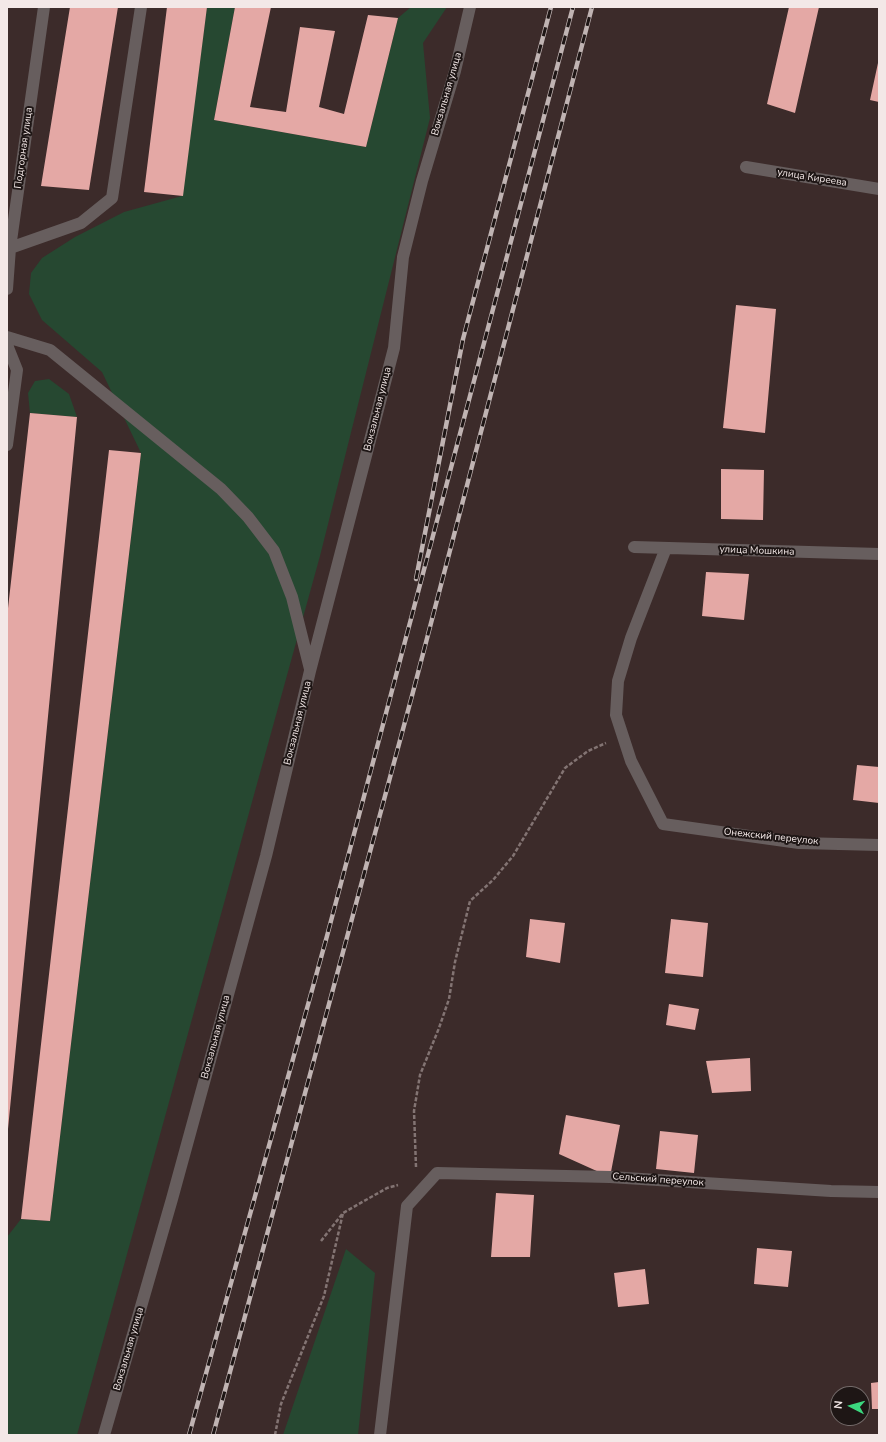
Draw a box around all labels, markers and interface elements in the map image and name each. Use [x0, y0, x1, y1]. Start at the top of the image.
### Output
street label: Вокзальная улица [429, 51, 465, 137]
street label: Подгорная улица [12, 106, 36, 190]
street label: улица Киреева [776, 167, 848, 189]
street label: Вокзальная улица [362, 366, 394, 452]
street label: улица Мошкина [719, 544, 795, 558]
street label: Вокзальная улица [282, 680, 314, 766]
street label: Онежский переулок [723, 826, 819, 848]
street label: Вокзальная улица [199, 994, 233, 1080]
street label: Сельский переулок [612, 1171, 704, 1189]
street label: Вокзальная улица [111, 1306, 147, 1392]
north arrow [830, 1386, 870, 1426]
text: N [831, 1400, 846, 1410]

